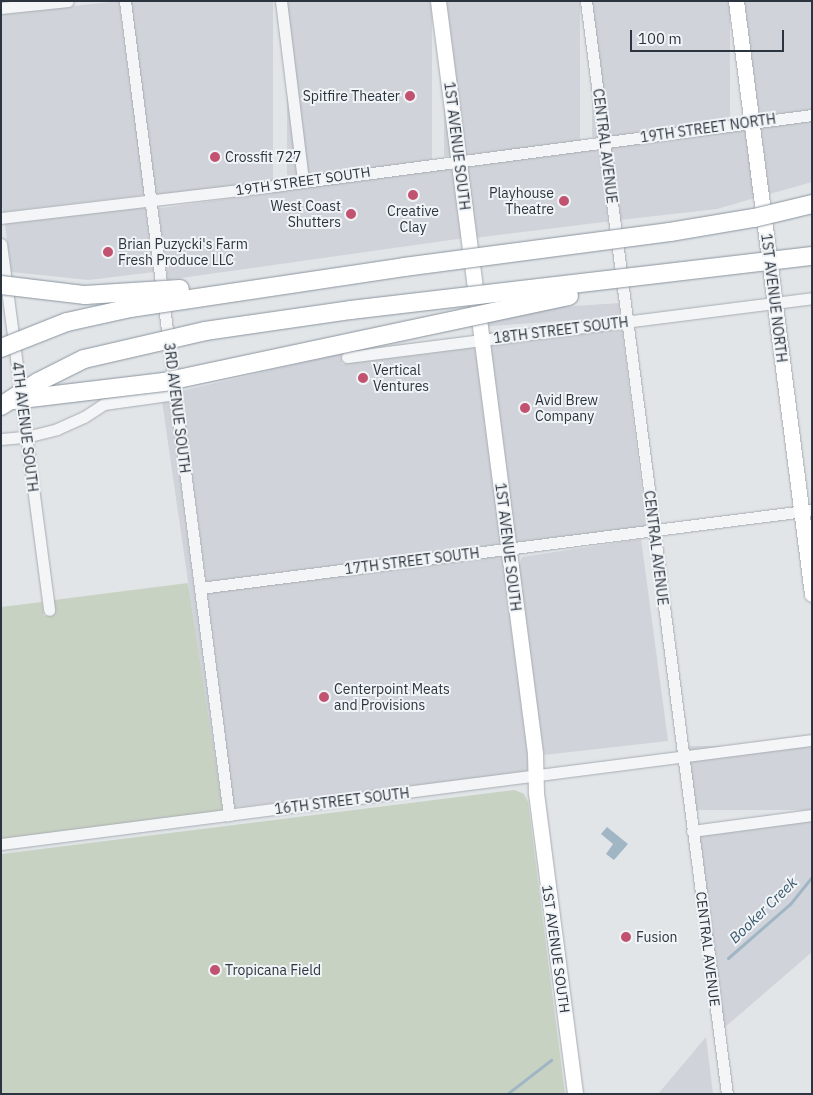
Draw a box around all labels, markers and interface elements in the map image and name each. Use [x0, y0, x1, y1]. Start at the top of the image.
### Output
scale bar [633, 20, 787, 52]
text: 100 m [638, 29, 682, 48]
street label: 1ST AVENUE SOUTH [441, 81, 473, 211]
place label: Spitfire Theater [303, 88, 400, 104]
street label: CENTRAL AVENUE [590, 88, 620, 204]
marker: Spitfire Theater [404, 90, 416, 102]
street label: 19TH STREET NORTH [639, 110, 777, 146]
place label: Crossfit 727 [225, 149, 301, 165]
marker: Crossfit 727 [209, 151, 221, 163]
street label: 19TH STREET SOUTH [234, 163, 372, 199]
place label: Playhouse Theatre [489, 185, 554, 218]
marker: Creative Clay [407, 189, 419, 201]
marker: Playhouse Theatre [558, 195, 570, 207]
place label: West Coast Shutters [270, 198, 341, 230]
place label: Creative Clay [387, 203, 439, 236]
marker: West Coast Shutters [345, 208, 357, 220]
street label: 1ST AVENUE NORTH [758, 232, 790, 364]
place label: Brian Puzycki's Farm Fresh Produce LLC [118, 236, 248, 268]
marker: Brian Puzycki's Farm Fresh Produce LLC [102, 246, 114, 258]
street label: 18TH STREET SOUTH [492, 313, 630, 347]
street label: 3RD AVENUE SOUTH [161, 342, 193, 474]
street label: 4TH AVENUE SOUTH [9, 361, 41, 493]
place label: Vertical Ventures [373, 362, 429, 394]
marker: Vertical Ventures [357, 372, 369, 384]
place label: Avid Brew Company [535, 392, 598, 424]
marker: Avid Brew Company [519, 402, 531, 414]
street label: 1ST AVENUE SOUTH [492, 482, 524, 612]
street label: CENTRAL AVENUE [641, 490, 671, 606]
street label: 17TH STREET SOUTH [343, 544, 481, 578]
place label: Centerpoint Meats and Provisions [334, 681, 450, 714]
marker: Centerpoint Meats and Provisions [318, 691, 330, 703]
street label: 16TH STREET SOUTH [273, 784, 411, 818]
water label: Booker Creek [725, 873, 801, 947]
street label: 1ST AVENUE SOUTH [539, 884, 573, 1014]
street label: CENTRAL AVENUE [693, 891, 723, 1007]
place label: Fusion [636, 929, 678, 945]
marker: Fusion [620, 931, 632, 943]
place label: Tropicana Field [225, 962, 321, 978]
marker: Tropicana Field [209, 964, 221, 976]

